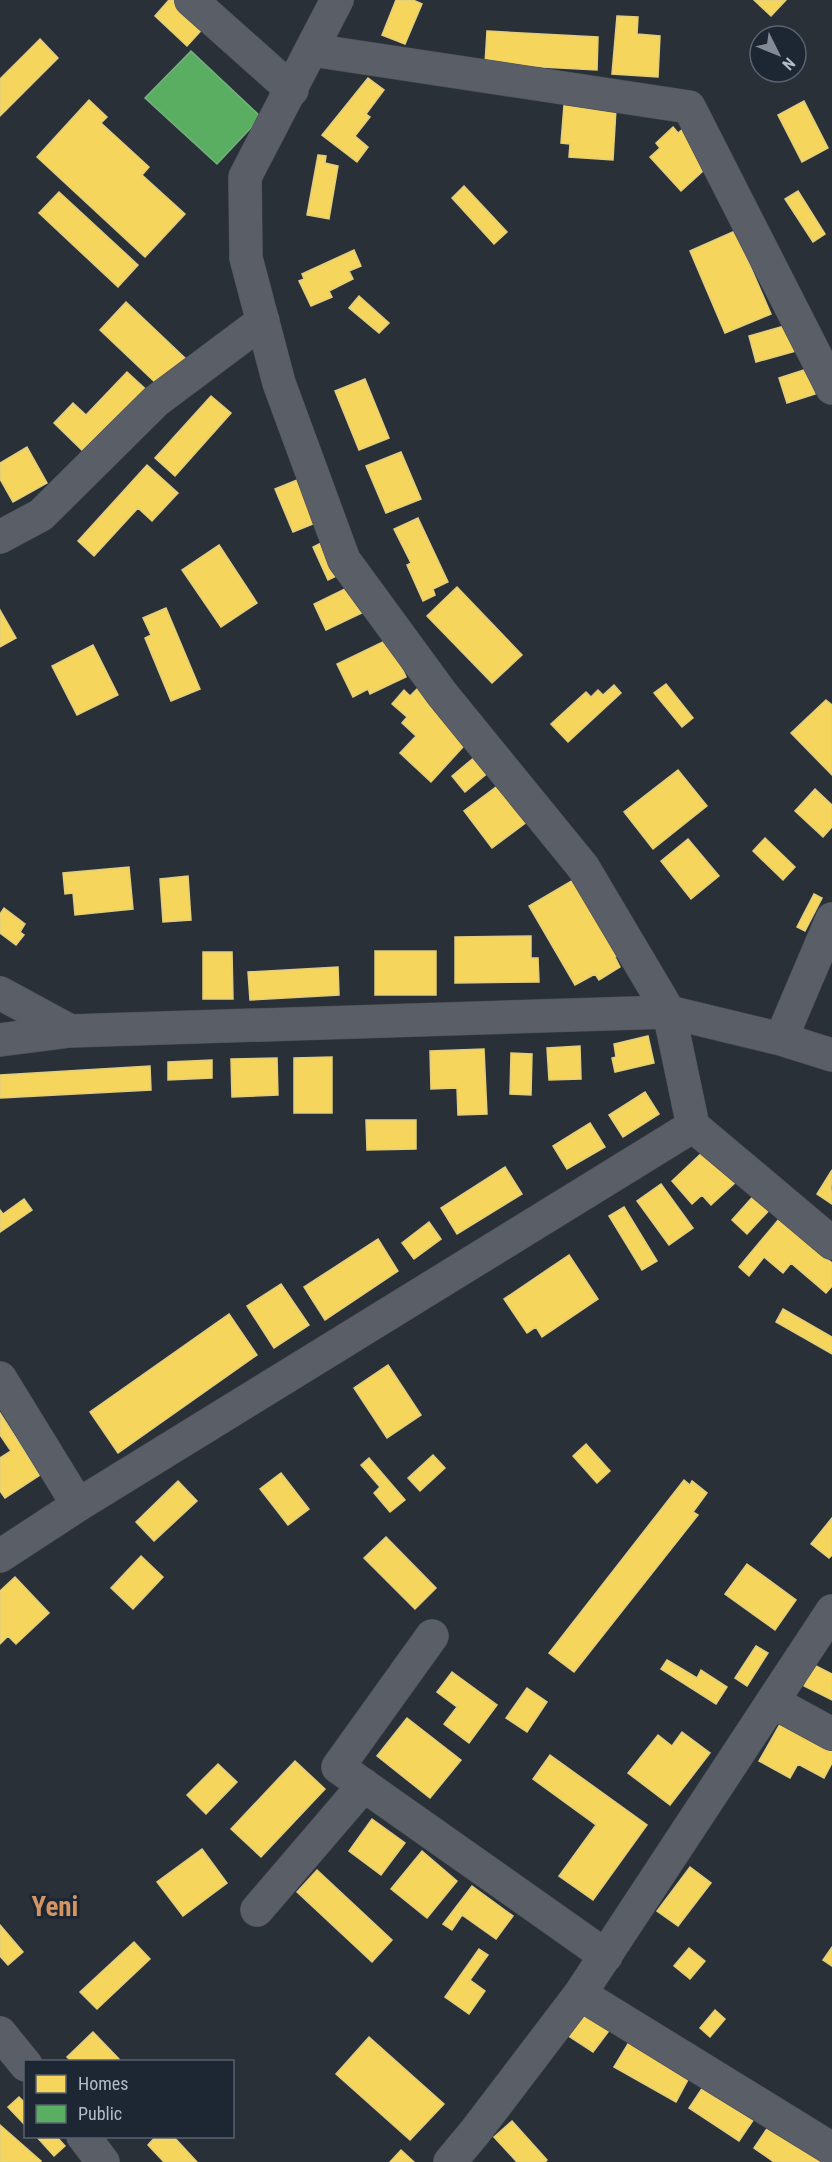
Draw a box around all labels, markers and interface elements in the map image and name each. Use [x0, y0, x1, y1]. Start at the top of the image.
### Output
north arrow [748, 24, 808, 84]
text: N [778, 54, 799, 74]
district label: Yeni [32, 1891, 78, 1923]
legend [24, 2060, 234, 2138]
text: Homes [78, 2073, 128, 2094]
text: Public [78, 2103, 122, 2124]

